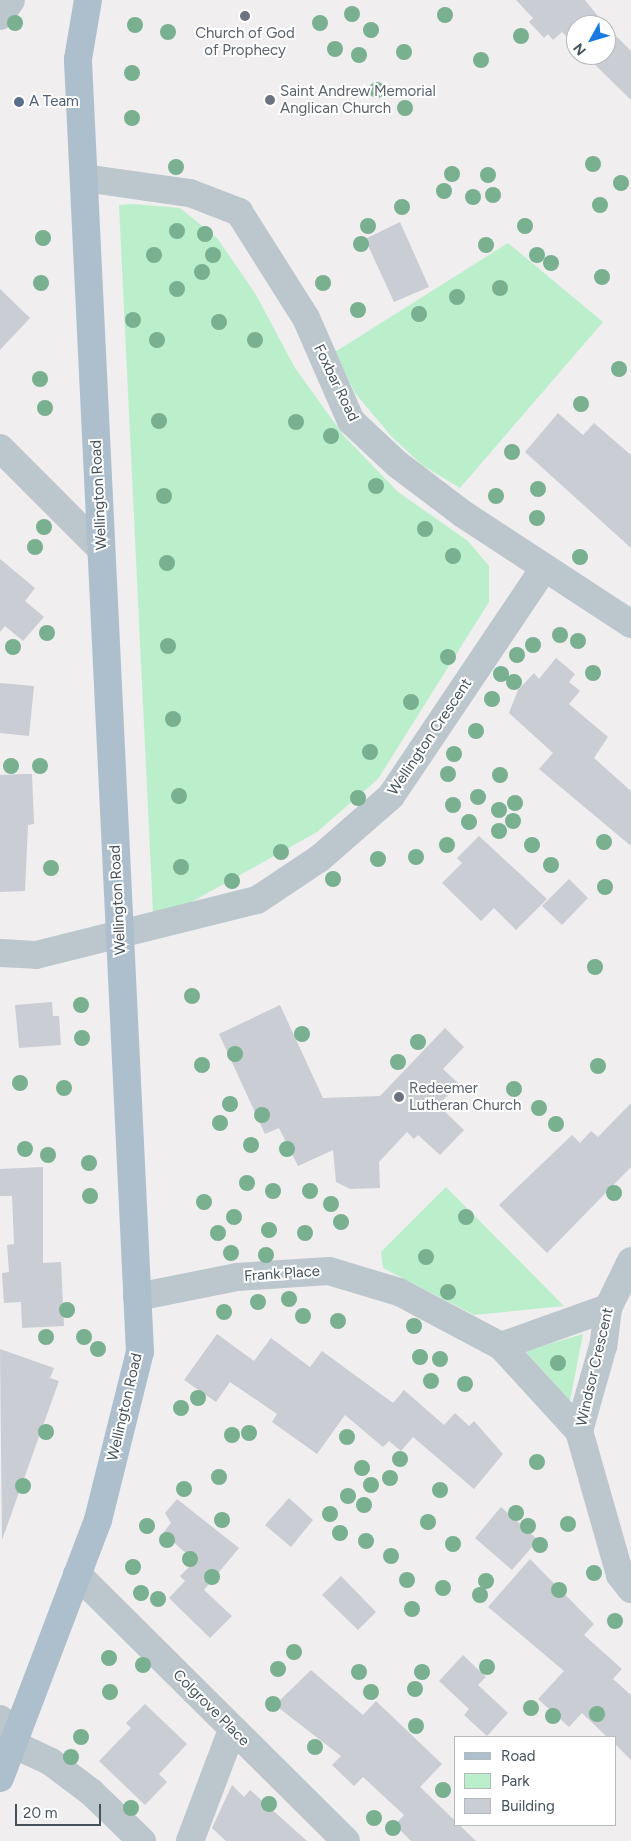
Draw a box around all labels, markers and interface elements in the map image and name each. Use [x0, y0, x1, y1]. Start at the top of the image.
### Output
marker: Church of God of Prophecy [239, 10, 251, 22]
north arrow [566, 15, 616, 65]
place label: Church of God of Prophecy [195, 24, 295, 59]
text: N [570, 40, 590, 59]
place label: Saint Andrew Memorial Anglican Church [280, 82, 436, 117]
place label: A Team [29, 93, 79, 111]
marker: Saint Andrew Memorial Anglican Church [264, 94, 276, 106]
marker: A Team [13, 96, 25, 108]
street label: Foxbar Road [310, 342, 362, 424]
street label: Wellington Road [87, 440, 111, 550]
street label: Wellington Crescent [384, 675, 476, 799]
street label: Wellington Road [106, 845, 130, 955]
place label: Redeemer Lutheran Church [409, 1079, 521, 1114]
marker: Redeemer Lutheran Church [393, 1091, 405, 1103]
street label: Frank Place [243, 1262, 321, 1286]
street label: Windsor Crescent [573, 1306, 617, 1428]
street label: Wellington Road [104, 1351, 146, 1463]
street label: Colgrove Place [169, 1666, 253, 1750]
legend [454, 1736, 616, 1826]
text: Road [501, 1747, 536, 1765]
text: Park [501, 1772, 530, 1790]
scale bar [18, 1794, 104, 1826]
text: Building [501, 1797, 555, 1815]
text: 20 m [23, 1804, 57, 1822]

